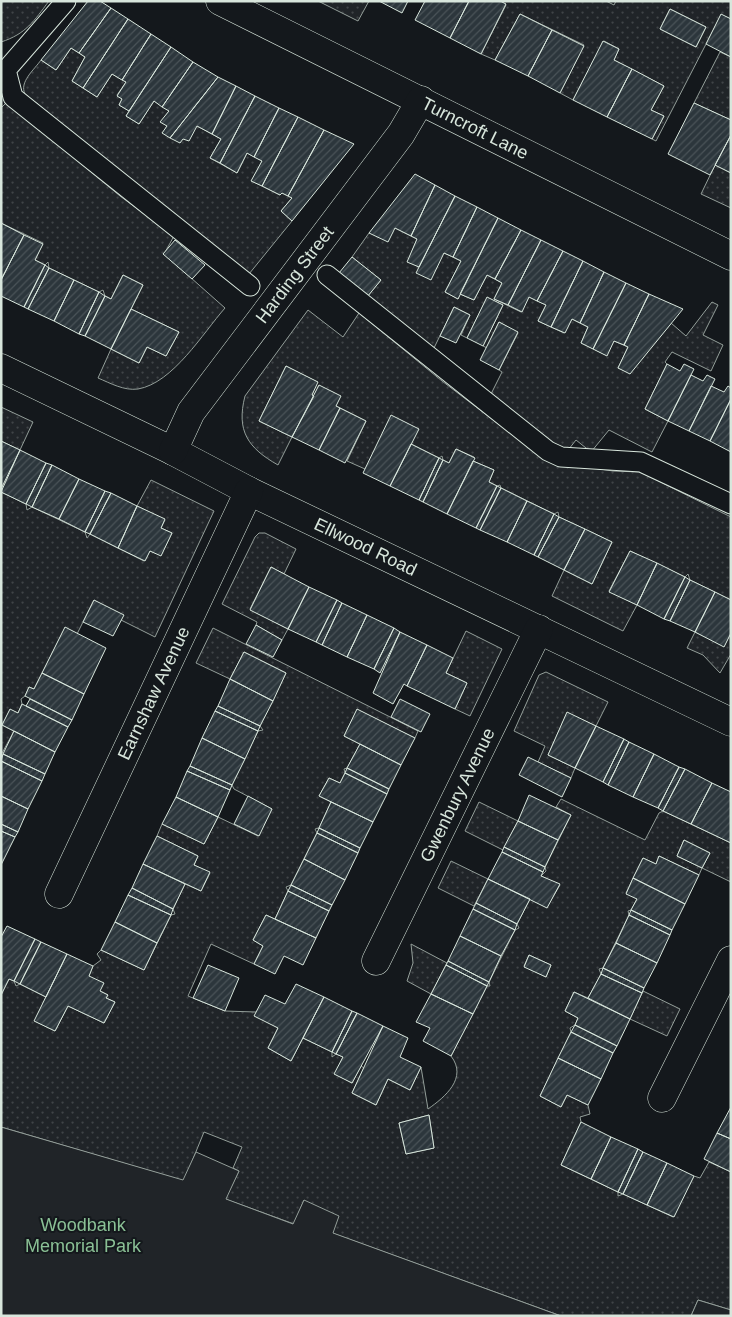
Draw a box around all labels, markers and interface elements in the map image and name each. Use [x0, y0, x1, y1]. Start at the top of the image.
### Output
street label: Turncroft Lane [418, 93, 532, 163]
street label: Harding Street [252, 222, 338, 327]
street label: Ellwood Road [311, 514, 420, 580]
street label: Earnshaw Avenue [114, 623, 194, 763]
street label: Gwenbury Avenue [416, 725, 499, 865]
park label: Woodbank Memorial Park [25, 1215, 142, 1256]

